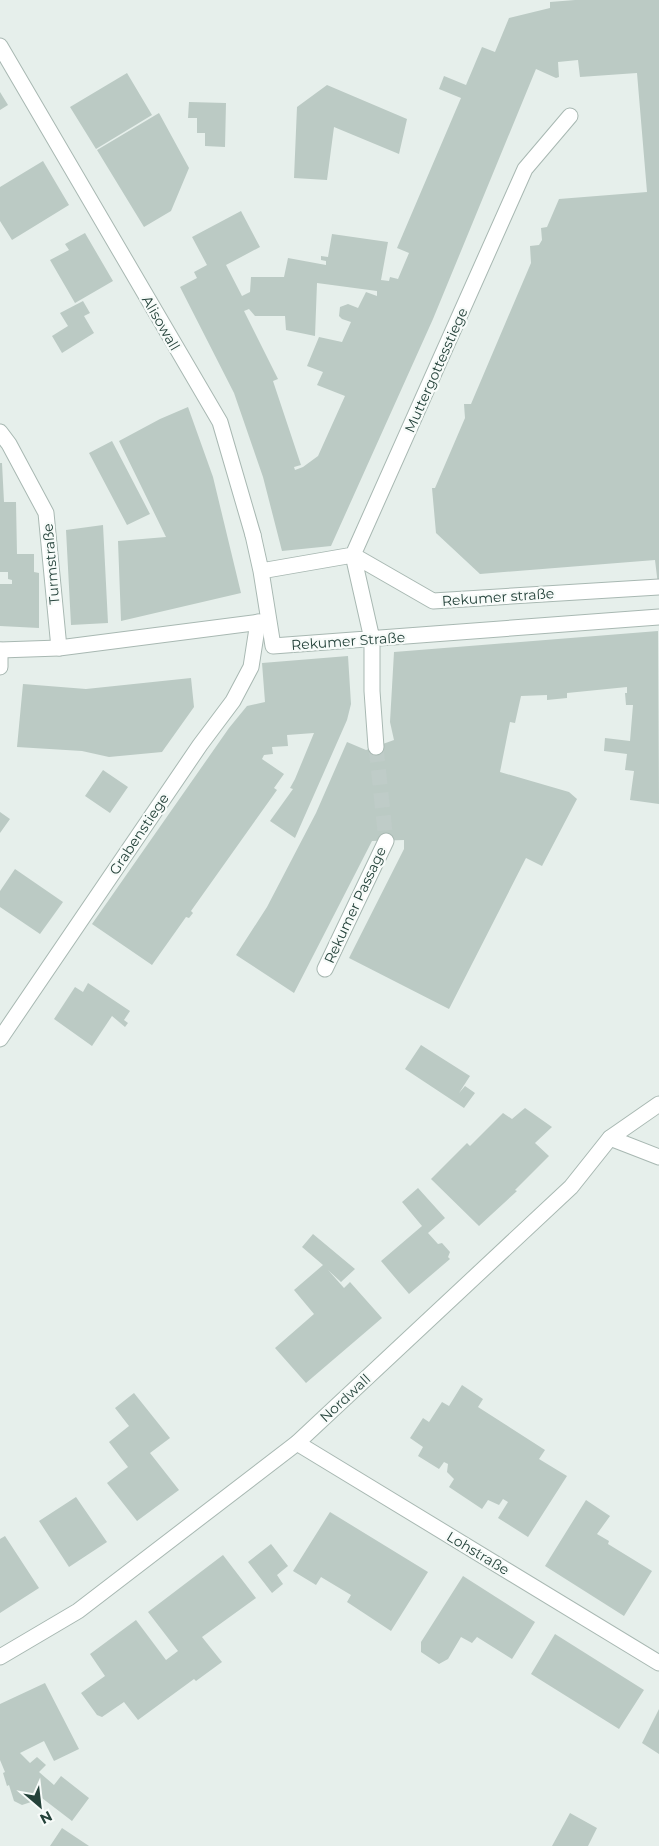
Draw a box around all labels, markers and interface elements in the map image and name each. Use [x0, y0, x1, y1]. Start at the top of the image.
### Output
street label: Alisowall [138, 292, 184, 354]
street label: Muttergottesstiege [400, 305, 472, 435]
street label: Turmstraße [38, 523, 64, 605]
street label: Rekumer straße [441, 584, 555, 610]
street label: Rekumer Straße [290, 628, 406, 654]
street label: Grabenstiege [105, 790, 173, 878]
street label: Rekumer Passage [320, 844, 390, 966]
street label: Nordwall [316, 1370, 374, 1426]
street label: Lohstraße [443, 1527, 513, 1579]
north arrow [15, 1781, 65, 1831]
text: N [37, 1807, 55, 1828]

